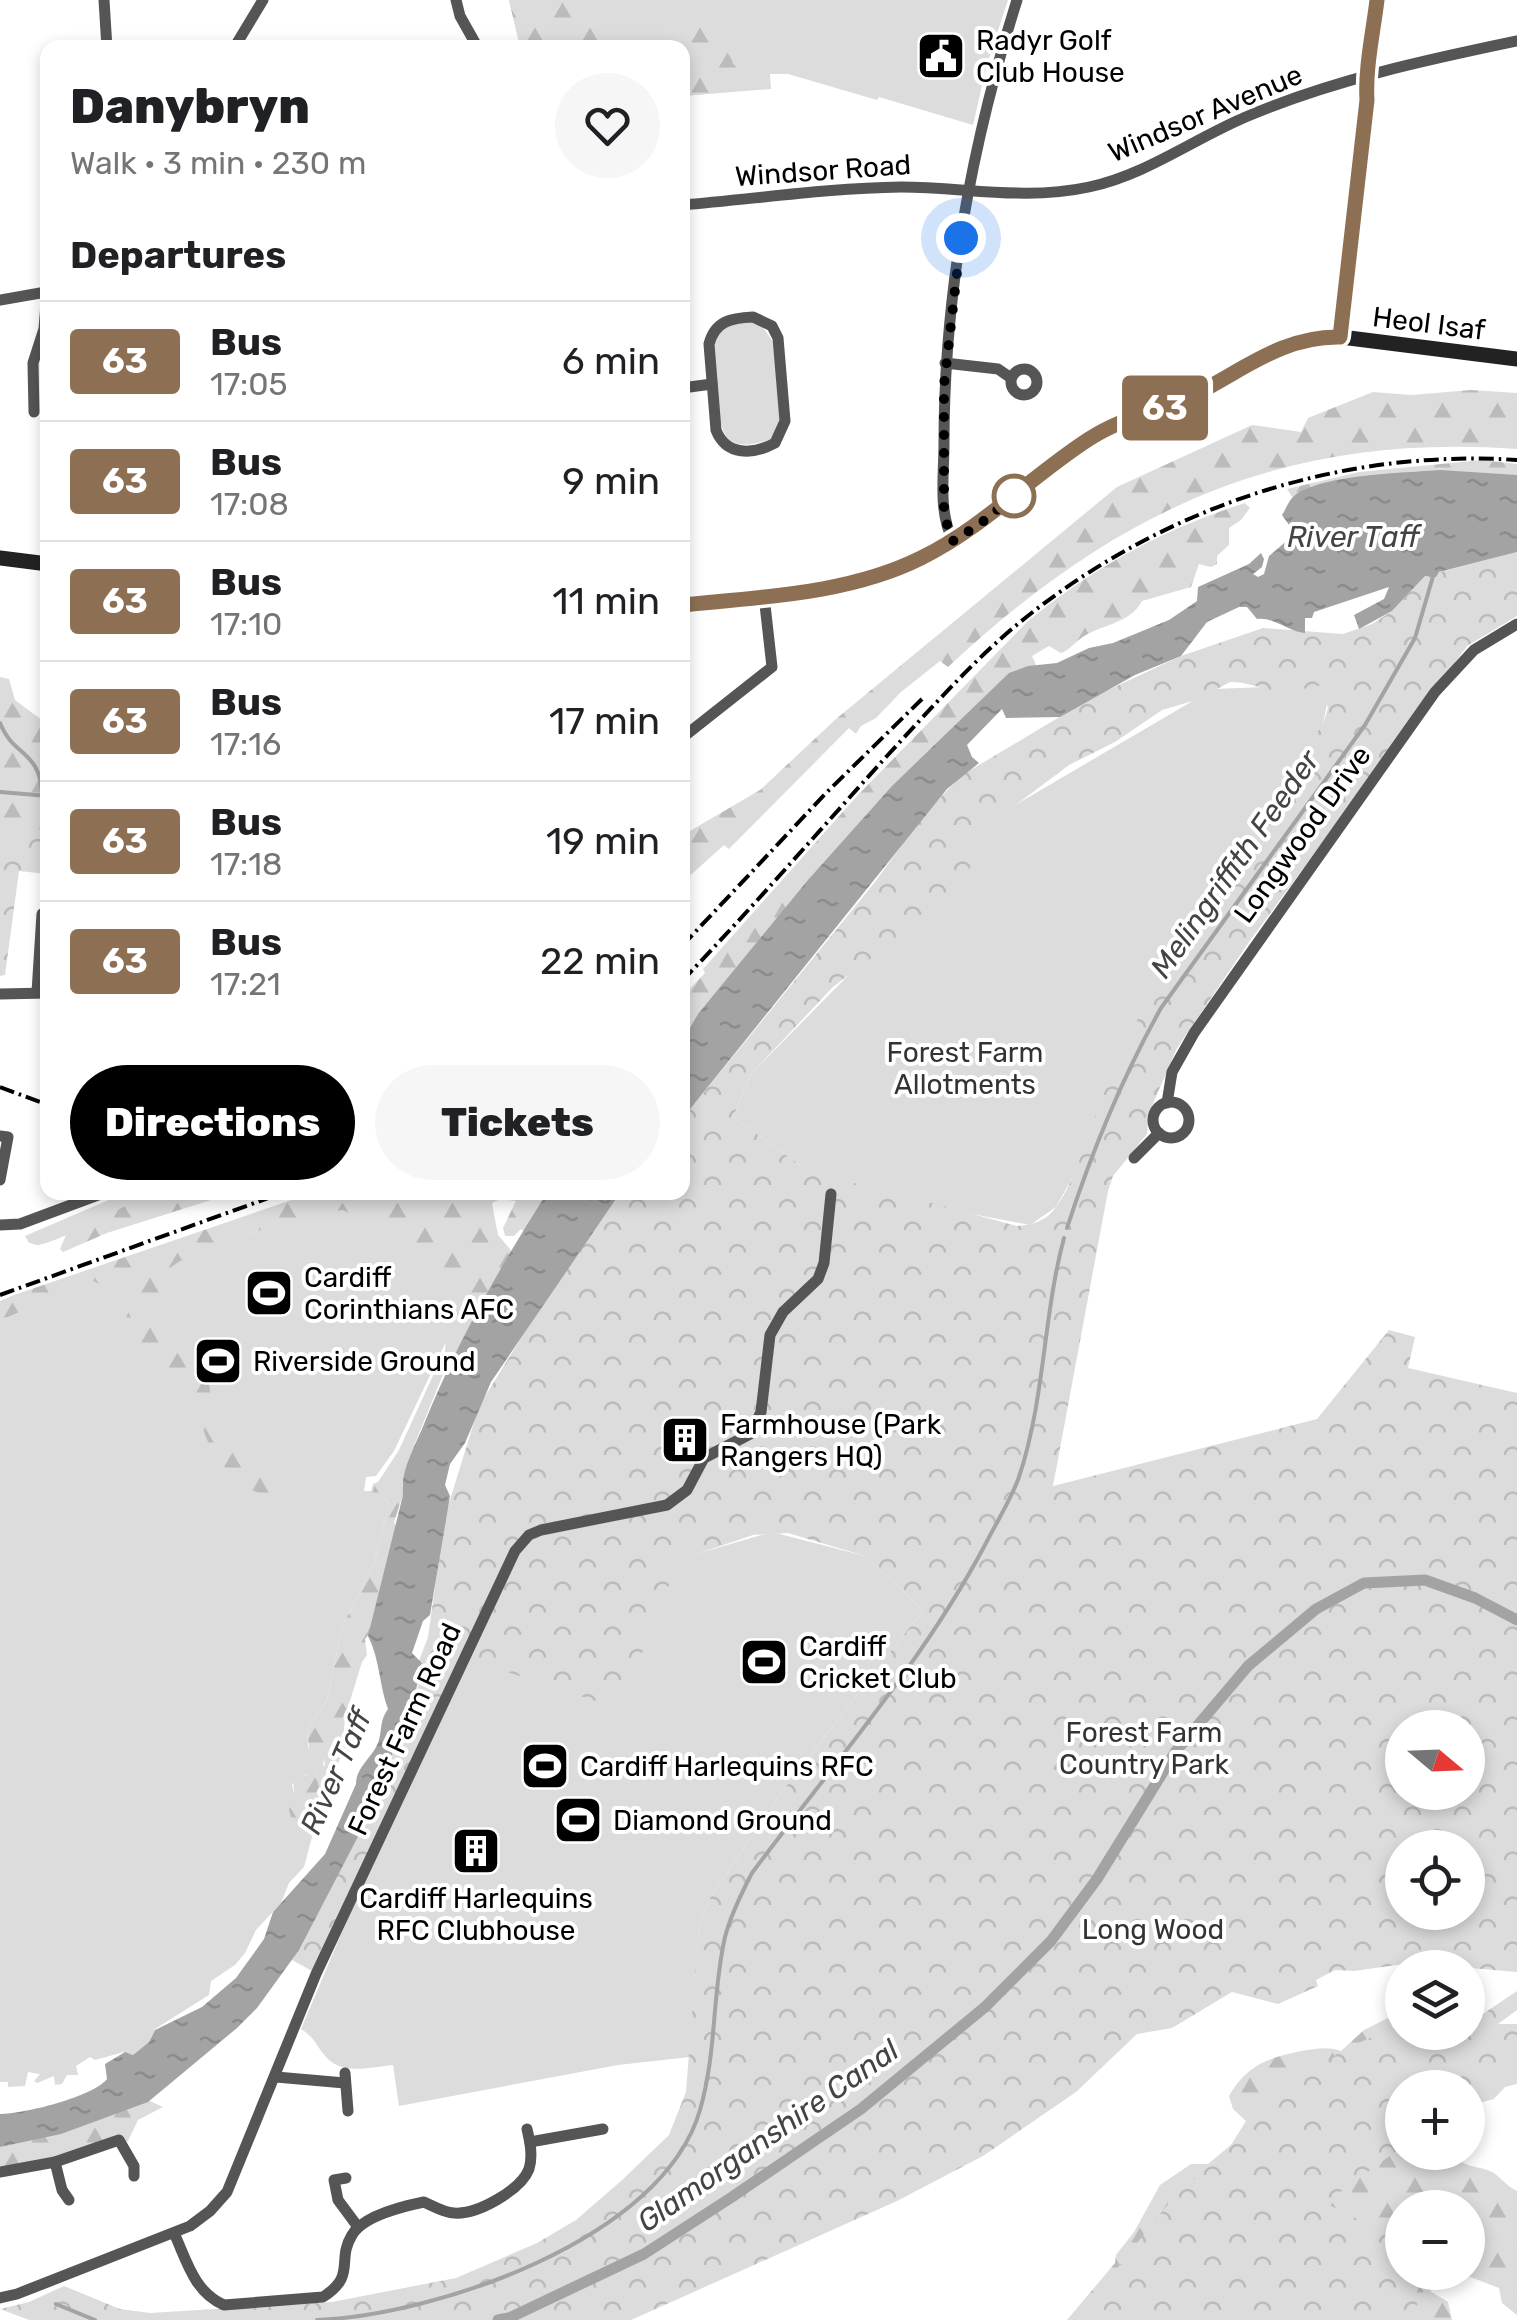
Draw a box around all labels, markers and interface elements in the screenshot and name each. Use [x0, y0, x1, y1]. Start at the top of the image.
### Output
place label: Radyr Golf Club House [976, 24, 1125, 89]
public building icon: Radyr Golf Club House [915, 30, 967, 82]
street label: Windsor Avenue [1103, 58, 1307, 169]
button: heart [555, 73, 660, 178]
text: Danybryn [70, 78, 310, 135]
text: Walk · 3 min · 230 m [70, 144, 366, 182]
street label: Windsor Road [734, 148, 912, 193]
your location [936, 213, 986, 263]
text: Departures [70, 232, 286, 278]
street label: Heol Isaf [1371, 300, 1487, 347]
text: Bus [210, 319, 282, 365]
text: 6 min [562, 338, 660, 384]
text: 63 [102, 340, 148, 382]
text: 17:05 [210, 365, 288, 403]
line badge: 63 [1120, 376, 1210, 440]
text: 63 [1142, 387, 1188, 429]
text: Bus [210, 439, 282, 485]
text: 9 min [562, 458, 660, 504]
text: 63 [102, 460, 148, 502]
unlabelled marker [993, 475, 1035, 517]
text: 17:08 [210, 485, 289, 523]
water label: River Taff [1287, 519, 1423, 555]
text: Bus [210, 559, 282, 605]
text: 11 min [552, 578, 660, 624]
text: 63 [102, 580, 148, 622]
text: 17:10 [210, 605, 282, 643]
text: Bus [210, 679, 282, 725]
text: 17 min [549, 698, 660, 744]
text: 63 [102, 700, 148, 742]
text: 17:16 [210, 725, 281, 763]
street label: Longwood Drive [1227, 740, 1378, 929]
water label: Melingriffith Feeder [1143, 742, 1328, 985]
text: Bus [210, 799, 282, 845]
text: 19 min [546, 818, 660, 864]
text: 63 [102, 820, 148, 862]
text: 17:18 [210, 845, 282, 883]
text: Bus [210, 919, 282, 965]
text: 22 min [540, 938, 660, 984]
text: 63 [102, 940, 148, 982]
text: 17:21 [210, 965, 281, 1003]
park label: Forest Farm Allotments [887, 1036, 1043, 1101]
button: Directions [70, 1065, 355, 1180]
button: Tickets [375, 1065, 660, 1180]
place label: Cardiff Corinthians AFC [304, 1261, 514, 1326]
sports icon: Cardiff Corinthians AFC [243, 1267, 295, 1319]
sports icon: Riverside Ground [192, 1335, 244, 1387]
place label: Riverside Ground [253, 1345, 476, 1378]
place label: Farmhouse (Park Rangers HQ) [720, 1408, 942, 1473]
building icon: Farmhouse (Park Rangers HQ) [659, 1414, 711, 1466]
street label: Forest Farm Road [341, 1618, 468, 1840]
place label: Cardiff Cricket Club [799, 1630, 957, 1695]
sports icon: Cardiff Cricket Club [738, 1636, 790, 1688]
water label: River Taff [293, 1701, 381, 1840]
north arrow [1385, 1710, 1485, 1810]
map controls [1385, 1710, 1485, 2290]
park label: Forest Farm Country Park [1059, 1716, 1229, 1781]
sports icon: Cardiff Harlequins RFC [519, 1740, 571, 1792]
place label: Cardiff Harlequins RFC [580, 1750, 874, 1783]
sports icon: Diamond Ground [552, 1794, 604, 1846]
place label: Diamond Ground [613, 1804, 832, 1837]
building icon: Cardiff Harlequins RFC Clubhouse [450, 1825, 502, 1877]
button: locate [1385, 1830, 1485, 1930]
place label: Cardiff Harlequins RFC Clubhouse [359, 1882, 593, 1947]
park label: Long Wood [1082, 1913, 1224, 1946]
button: layers [1385, 1950, 1485, 2050]
water label: Glamorganshire Canal [630, 2032, 906, 2240]
button: + [1385, 2070, 1485, 2170]
button: − [1385, 2190, 1485, 2290]

